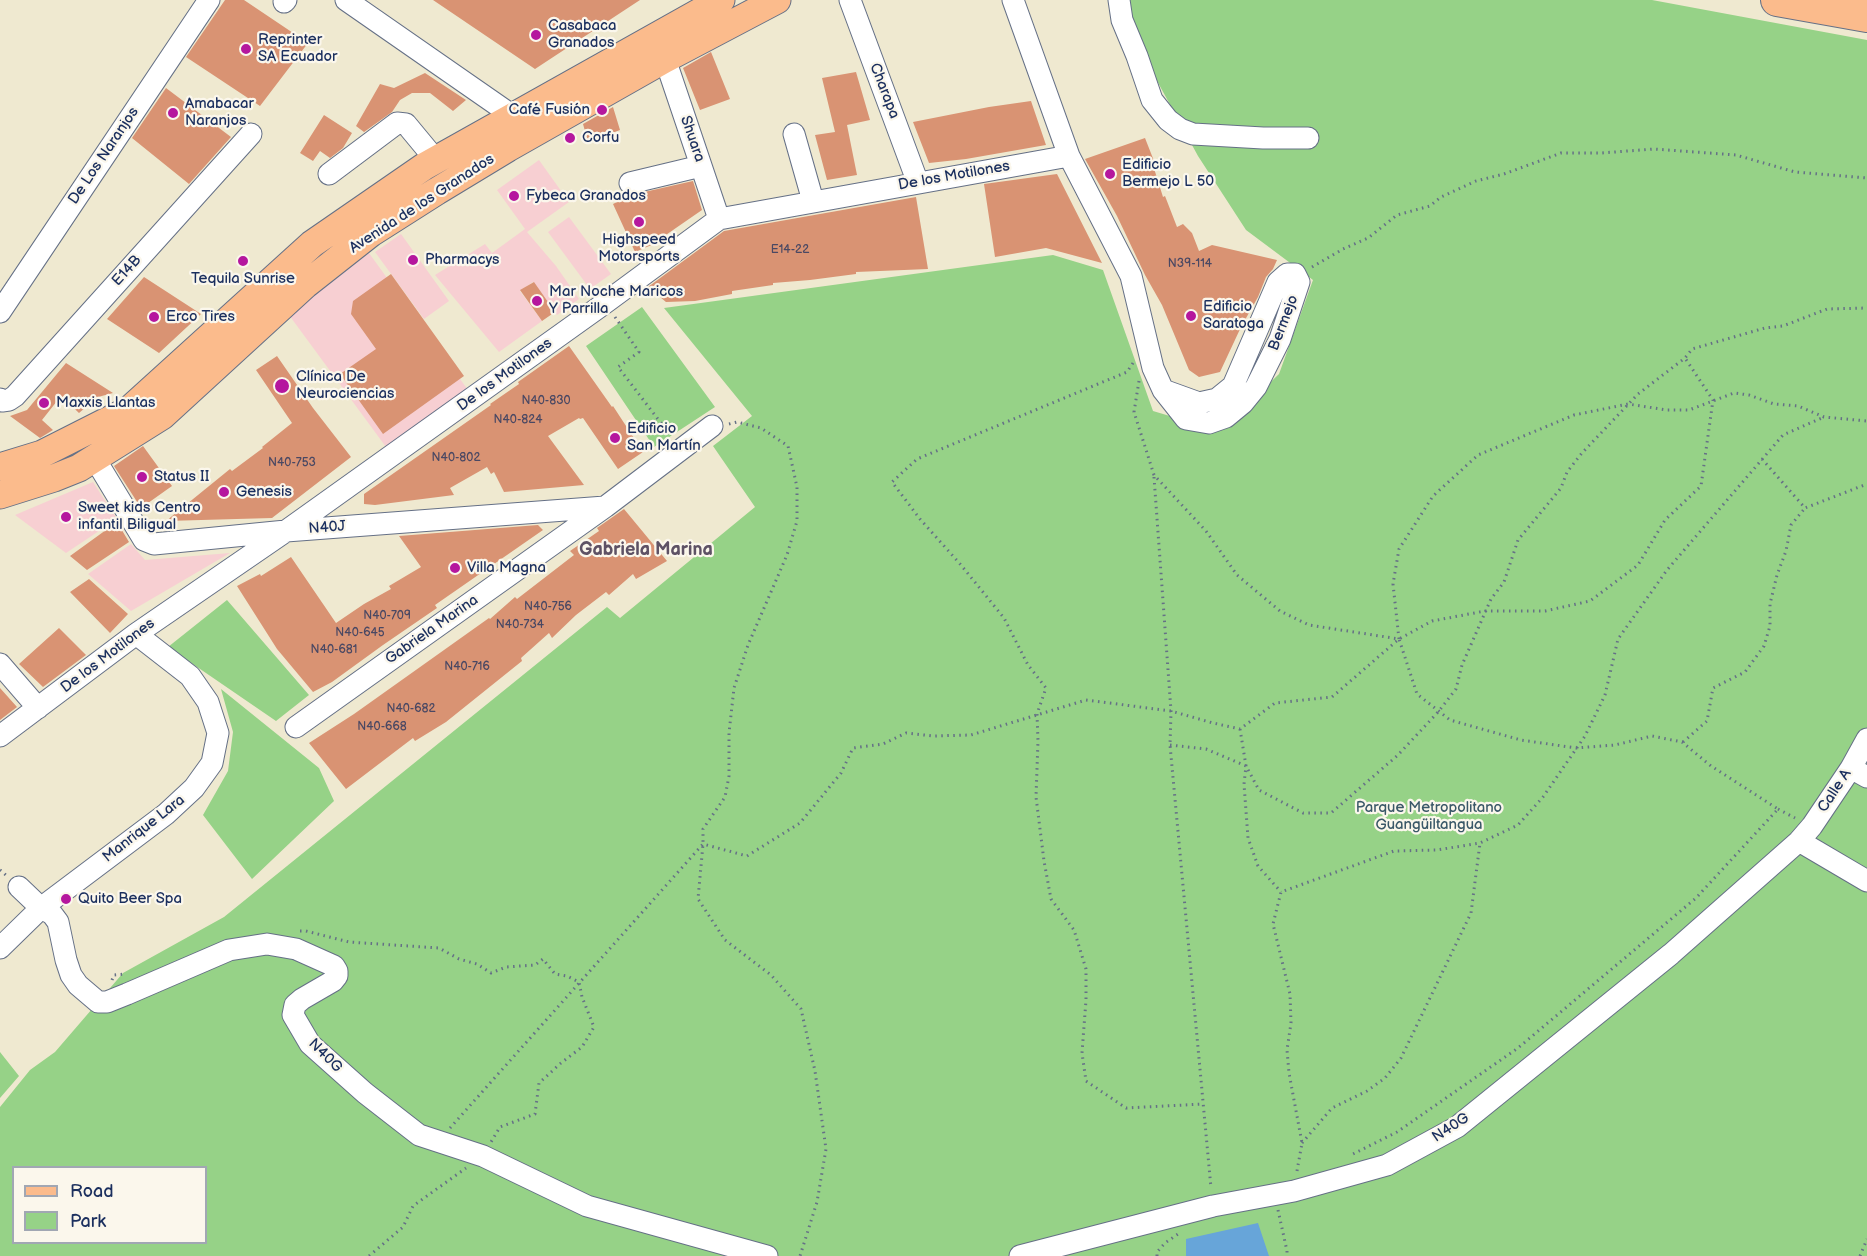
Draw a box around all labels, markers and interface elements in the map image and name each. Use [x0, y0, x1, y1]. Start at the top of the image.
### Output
place label: Casabaca Granados [548, 17, 616, 52]
marker: Casabaca Granados [529, 28, 543, 42]
place label: Reprinter SA Ecuador [258, 31, 338, 66]
marker: Reprinter SA Ecuador [239, 42, 253, 56]
street label: Charapa [865, 61, 903, 121]
place label: Amabacar Naranjos [185, 95, 254, 130]
place label: Café Fusión [509, 101, 590, 119]
marker: Café Fusión [595, 103, 609, 117]
street label: De Los Naranjos [65, 104, 143, 208]
marker: Amabacar Naranjos [166, 106, 180, 120]
street label: Shuara [676, 113, 708, 165]
place label: Corfu [582, 129, 619, 147]
marker: Corfu [563, 131, 577, 145]
street label: Avenida de los Granados [346, 150, 498, 258]
place label: Edificio Bermejo L 50 [1122, 156, 1214, 191]
street label: De los Motilones [897, 157, 1011, 195]
marker: Edificio Bermejo L 50 [1103, 167, 1117, 181]
place label: Fybeca Granados [526, 187, 646, 205]
marker: Fybeca Granados [507, 189, 521, 203]
marker: Highspeed Motorsports [632, 215, 646, 229]
place label: Highspeed Motorsports [598, 231, 680, 266]
house number: E14-22 [771, 243, 809, 257]
place label: Pharmacys [425, 251, 499, 269]
street label: E14B [109, 252, 145, 290]
marker: Pharmacys [406, 253, 420, 267]
marker: Tequila Sunrise [236, 254, 250, 268]
house number: N39-114 [1168, 257, 1212, 271]
place label: Tequila Sunrise [191, 270, 295, 288]
place label: Mar Noche Maricos Y Parrilla [549, 283, 683, 318]
street label: Bermejo [1265, 293, 1303, 353]
marker: Mar Noche Maricos Y Parrilla [530, 294, 544, 308]
place label: Edificio Saratoga [1203, 298, 1264, 333]
place label: Erco Tires [166, 308, 235, 326]
marker: Edificio Saratoga [1184, 309, 1198, 323]
marker: Erco Tires [147, 310, 161, 324]
street label: De los Motilones [454, 335, 556, 415]
place label: Clínica De Neurociencias [296, 368, 394, 403]
marker: Clínica De Neurociencias [273, 377, 291, 395]
place label: Maxxis Llantas [56, 394, 155, 412]
house number: N40-830 [521, 394, 571, 408]
marker: Maxxis Llantas [37, 396, 51, 410]
house number: N40-824 [493, 413, 543, 427]
place label: Edificio San Martín [627, 420, 701, 455]
marker: Edificio San Martín [608, 431, 622, 445]
house number: N40-802 [432, 451, 480, 465]
house number: N40-753 [268, 456, 316, 470]
place label: Status II [154, 468, 209, 486]
marker: Status II [135, 470, 149, 484]
place label: Genesis [236, 483, 292, 501]
marker: Genesis [217, 485, 231, 499]
place label: Sweet kids Centro infantil Biligual [78, 499, 201, 534]
marker: Sweet kids Centro infantil Biligual [59, 510, 73, 524]
street label: N40J [308, 518, 346, 538]
district label: Gabriela Marina [579, 539, 713, 561]
place label: Villa Magna [467, 559, 546, 577]
marker: Villa Magna [448, 561, 462, 575]
street label: Gabriela Marina [382, 591, 482, 669]
house number: N40-756 [524, 600, 572, 614]
house number: N40-709 [363, 609, 411, 623]
street label: De los Motilones [58, 615, 158, 697]
house number: N40-734 [496, 618, 544, 632]
house number: N40-645 [335, 626, 385, 640]
house number: N40-681 [311, 643, 357, 657]
house number: N40-716 [444, 660, 490, 674]
house number: N40-682 [386, 702, 436, 716]
house number: N40-668 [357, 720, 407, 734]
street label: Calle A [1814, 766, 1856, 816]
street label: Manrique Lara [99, 791, 189, 867]
park label: Parque Metropolitano Guangüiltangua [1356, 799, 1502, 834]
place label: Quito Beer Spa [78, 890, 182, 908]
marker: Quito Beer Spa [59, 892, 73, 906]
street label: N40G [304, 1035, 346, 1077]
street label: N40G [1429, 1109, 1473, 1147]
legend [12, 1166, 207, 1244]
text: Road [70, 1181, 114, 1202]
text: Park [70, 1211, 106, 1232]

